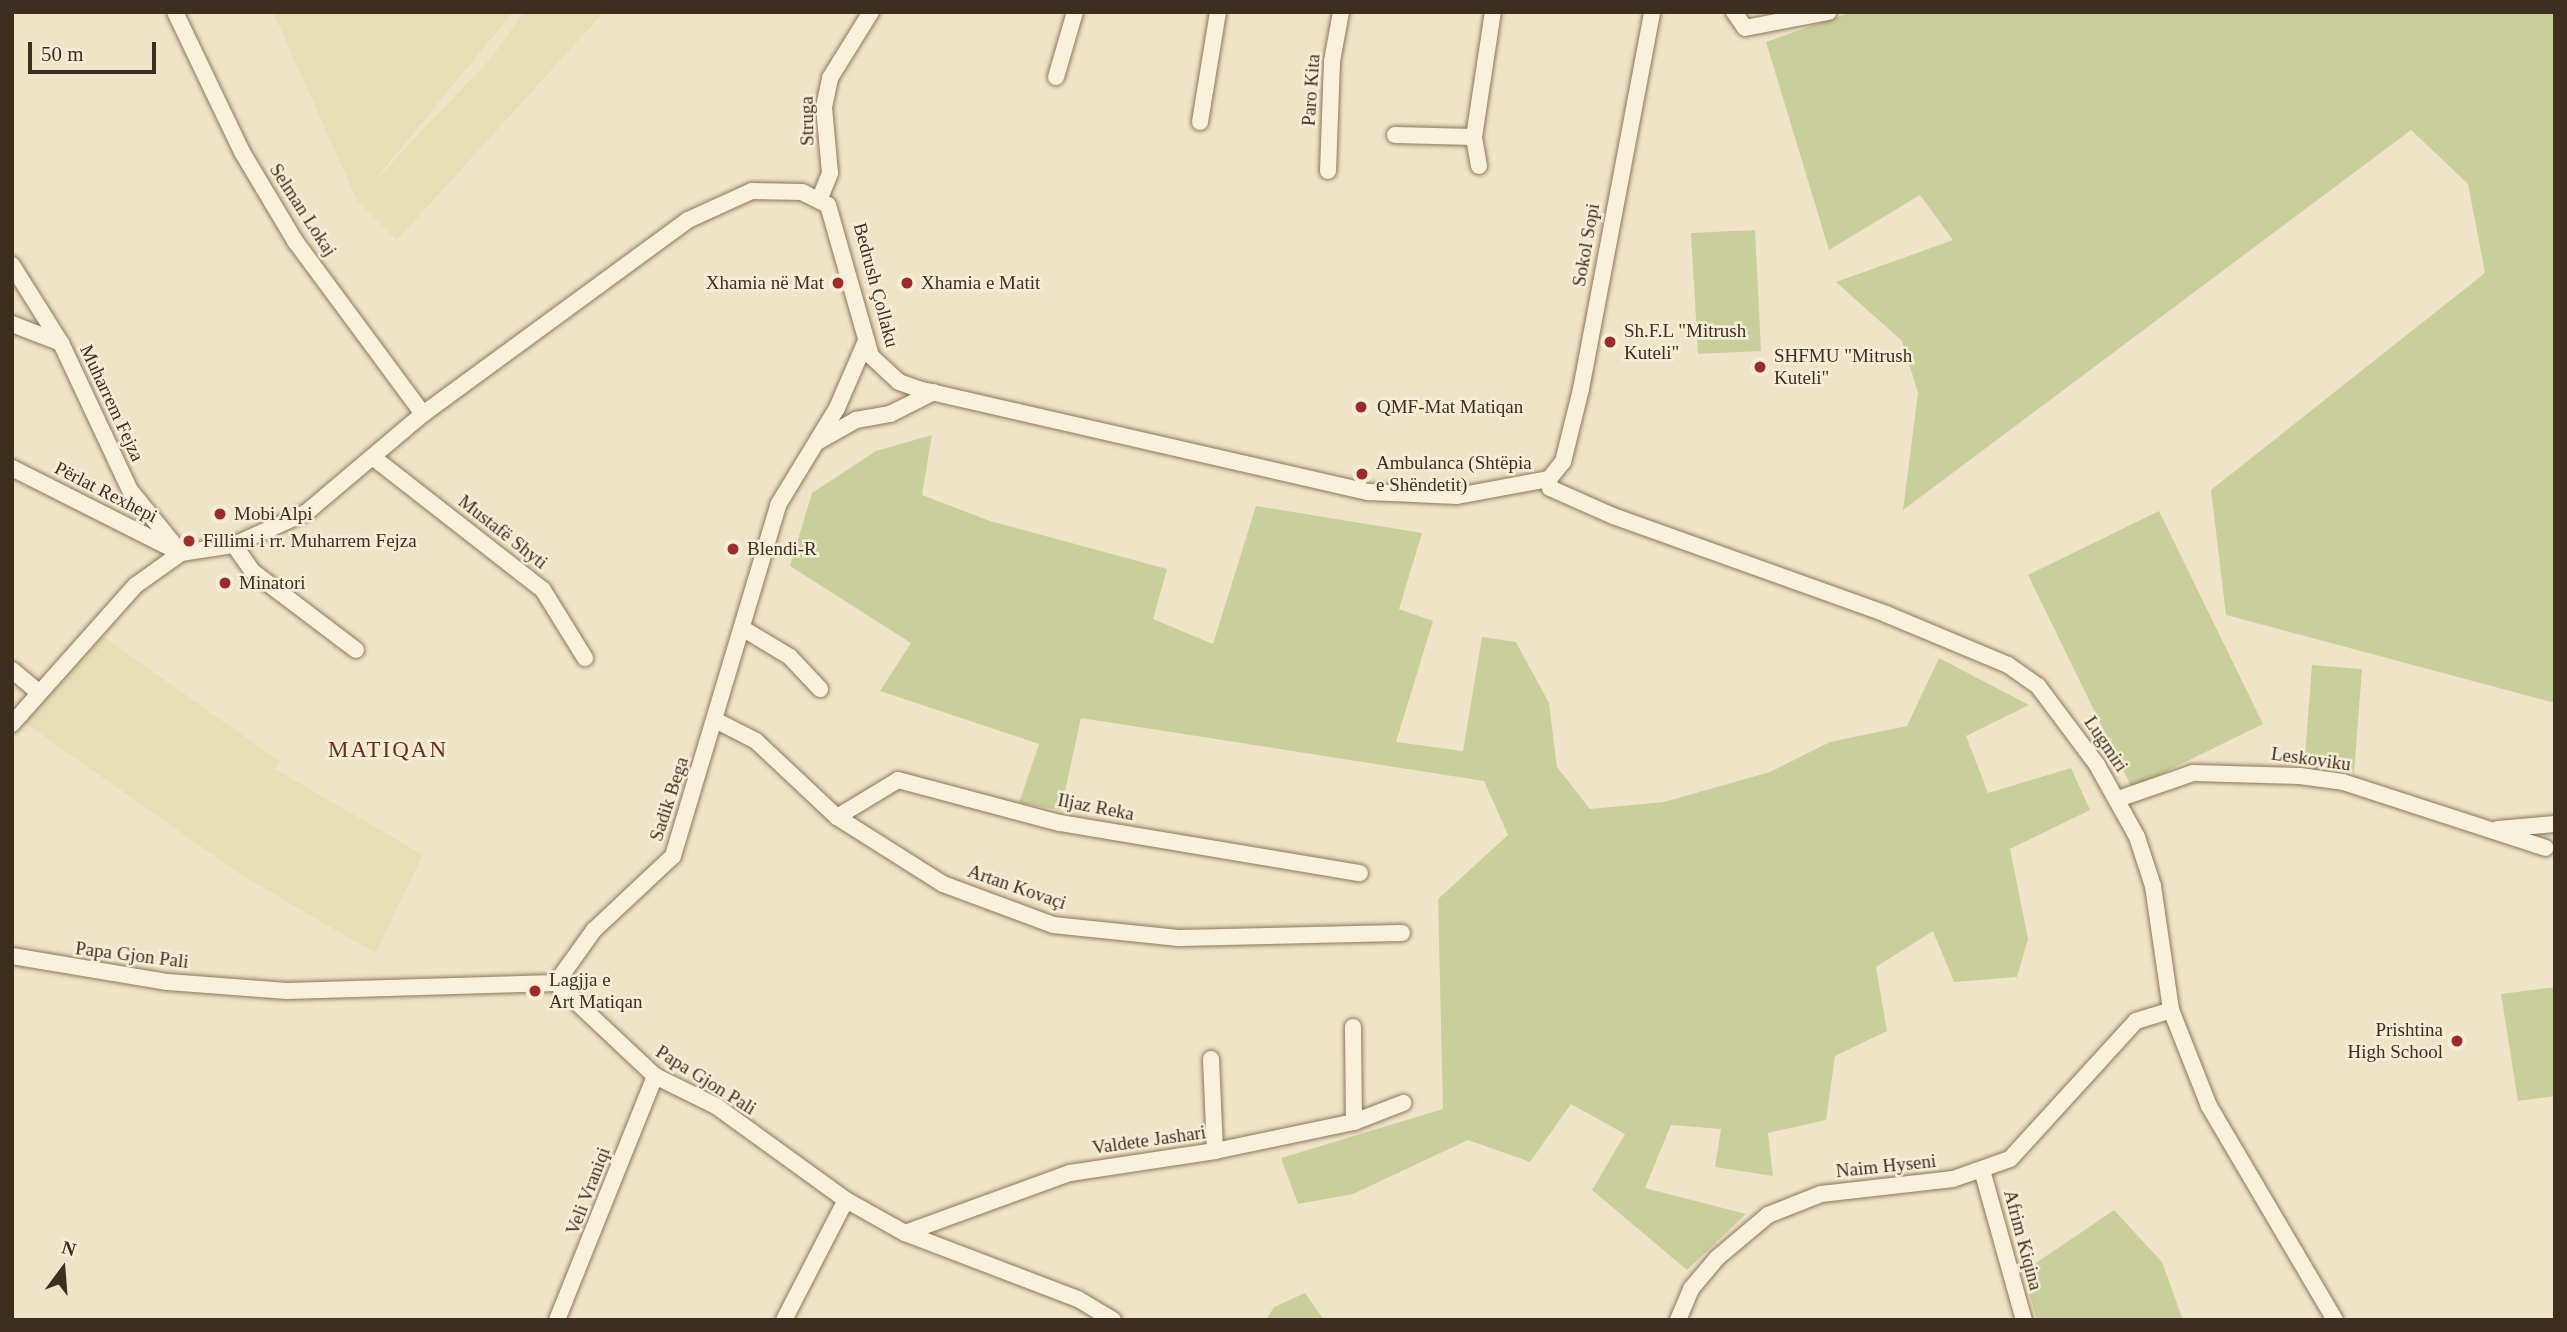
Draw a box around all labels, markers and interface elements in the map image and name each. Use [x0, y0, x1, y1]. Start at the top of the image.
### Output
scale bar [32, 28, 159, 72]
text: 50 m [41, 42, 84, 66]
street label: Paro Kita [1297, 53, 1325, 127]
street label: Struga [795, 96, 819, 146]
street label: Selman Lokaj [265, 159, 341, 261]
street label: Sokol Sopi [1567, 202, 1605, 288]
street label: Bedrush Çollaku [848, 220, 904, 350]
place label: Xhamia në Mat [706, 272, 824, 294]
place label: Xhamia e Matit [921, 272, 1040, 294]
marker: Xhamia në Mat [830, 275, 846, 291]
marker: Xhamia e Matit [899, 275, 915, 291]
place label: Sh.F.L "Mitrush Kuteli" [1624, 320, 1747, 364]
marker: Sh.F.L "Mitrush Kuteli" [1602, 334, 1618, 350]
street label: Muharrem Fejza [75, 341, 149, 465]
place label: SHFMU "Mitrush Kuteli" [1774, 345, 1912, 389]
marker: SHFMU "Mitrush Kuteli" [1752, 359, 1768, 375]
place label: QMF-Mat Matiqan [1377, 396, 1523, 418]
marker: QMF-Mat Matiqan [1351, 397, 1371, 417]
place label: Ambulanca (Shtëpia e Shëndetit) [1376, 452, 1532, 496]
street label: Përlat Rexhepi [51, 456, 161, 528]
marker: Ambulanca (Shtëpia e Shëndetit) [1354, 466, 1370, 482]
street label: Mustafë Shyti [454, 490, 552, 574]
place label: Mobi Alpi [234, 503, 314, 525]
marker: Mobi Alpi [212, 506, 228, 522]
place label: Fillimi i rr. Muharrem Fejza [203, 530, 417, 552]
marker: Fillimi i rr. Muharrem Fejza [181, 533, 197, 549]
place label: Blendi-R [747, 538, 817, 560]
marker: Blendi-R [725, 541, 741, 557]
place label: Minatori [239, 572, 305, 594]
marker: Minatori [217, 575, 233, 591]
street label: Lugmiri [2079, 712, 2133, 776]
district label: MATIQAN [329, 736, 447, 764]
street label: Leskoviku [2270, 742, 2352, 776]
street label: Sadik Bega [645, 754, 693, 844]
street label: Iljaz Reka [1056, 788, 1136, 826]
street label: Artan Kovaçi [965, 859, 1069, 915]
street label: Papa Gjon Pali [74, 937, 190, 973]
place label: Lagjja e Art Matiqan [549, 969, 642, 1013]
marker: Lagjja e Art Matiqan [527, 983, 543, 999]
place label: Prishtina High School [2347, 1019, 2443, 1063]
marker: Prishtina High School [2449, 1033, 2465, 1049]
street label: Papa Gjon Pali [652, 1040, 760, 1120]
street label: Valdete Jashari [1091, 1121, 1207, 1159]
street label: Veli Vraniqi [561, 1144, 615, 1238]
street label: Naim Hyseni [1835, 1149, 1937, 1183]
street label: Afrim Kiqina [1999, 1187, 2047, 1293]
north arrow [28, 1234, 98, 1304]
text: N [59, 1236, 78, 1260]

